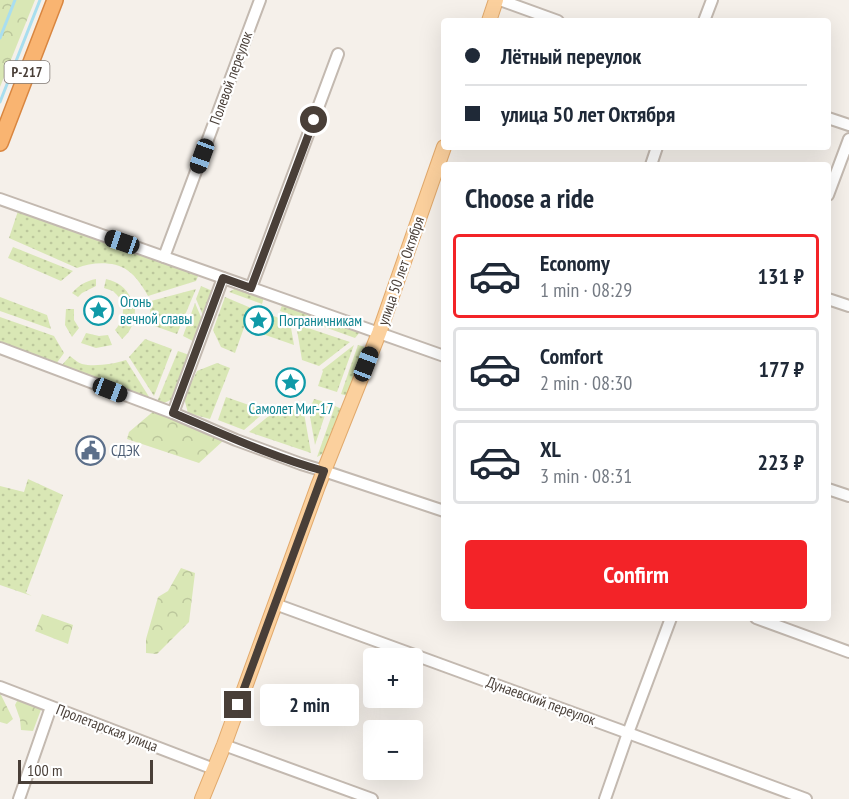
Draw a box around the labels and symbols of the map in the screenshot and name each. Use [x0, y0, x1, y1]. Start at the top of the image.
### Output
street label: Полевой переулок [205, 28, 256, 127]
road number: Р-217 [4, 61, 50, 83]
route start [300, 106, 327, 133]
car [187, 136, 217, 176]
street label: улица 50 лет Октября [373, 214, 428, 328]
car [102, 228, 142, 256]
place label: Огонь вечной славы [120, 292, 192, 328]
place icon: Огонь вечной славы [83, 295, 115, 327]
place icon: Пограничникам [242, 305, 274, 337]
place label: Пограничникам [279, 311, 362, 330]
car [351, 344, 381, 384]
place icon: Самолет Миг-17 [275, 366, 307, 398]
car [90, 375, 130, 405]
place label: Самолет Миг-17 [249, 399, 333, 418]
public building icon: СДЭК [74, 435, 106, 467]
place label: СДЭК [111, 441, 141, 460]
street label: Дунаевский переулок [484, 672, 598, 729]
callout: 2 min [259, 684, 358, 726]
route end [224, 691, 251, 718]
street label: Пролетарская улица [54, 699, 161, 756]
scale bar [18, 757, 153, 784]

